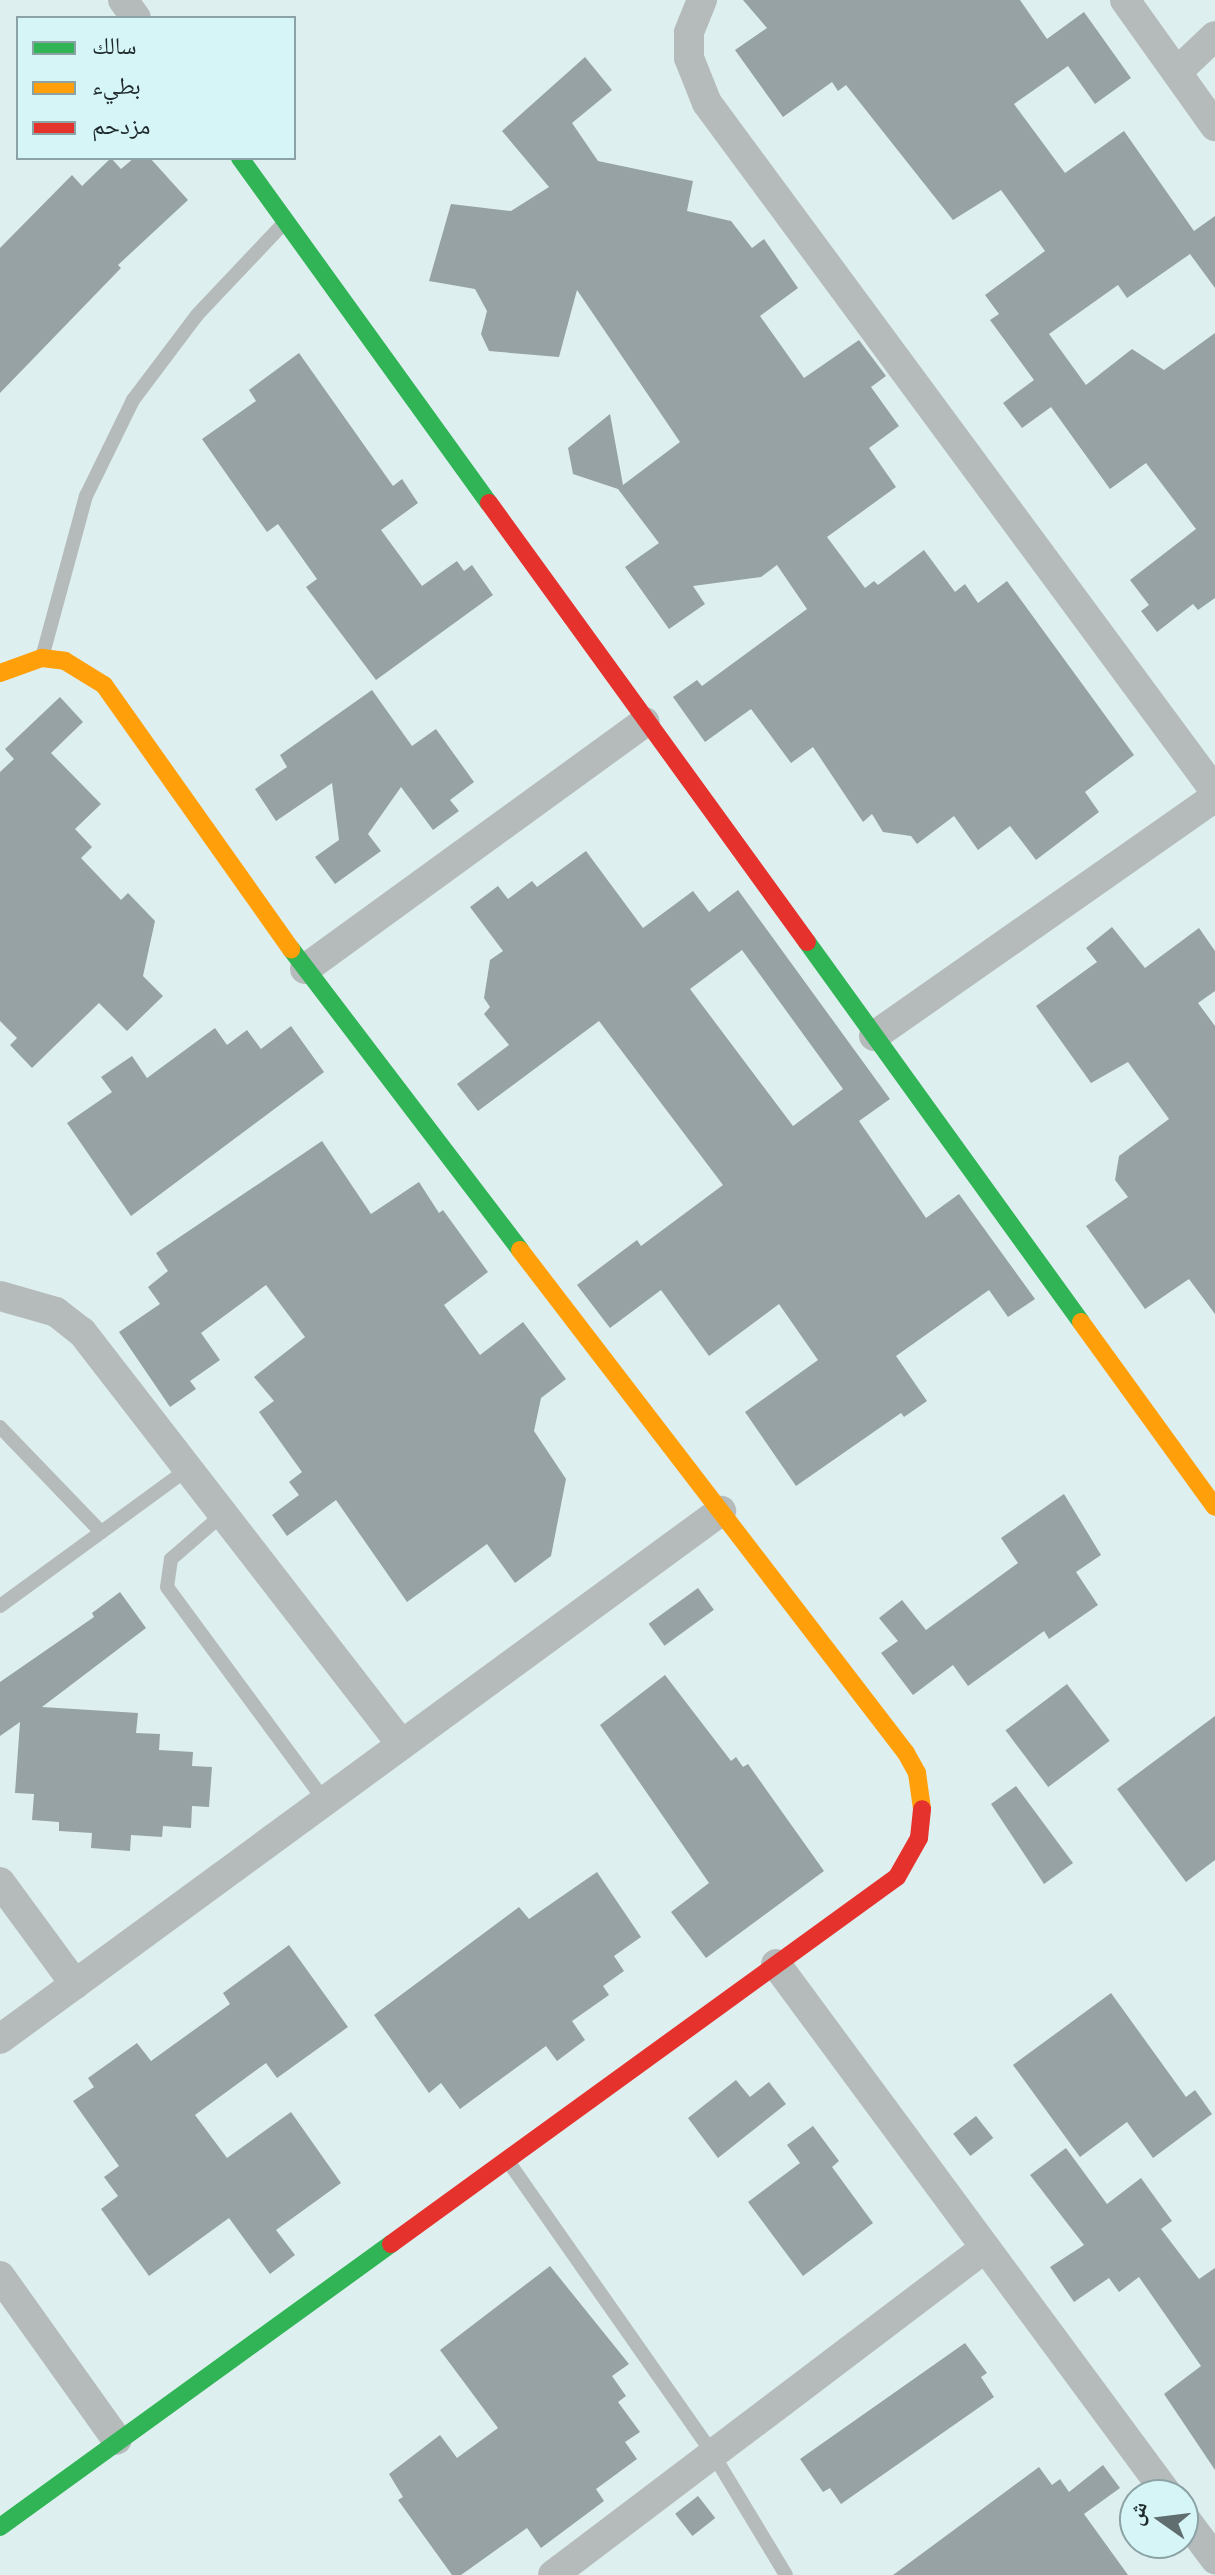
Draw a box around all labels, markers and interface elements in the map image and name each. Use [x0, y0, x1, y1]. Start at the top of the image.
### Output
legend [16, 16, 296, 160]
text: سالك [92, 32, 137, 59]
text: بطيء [92, 72, 141, 99]
text: مزدحم [92, 112, 151, 139]
north arrow [1119, 2479, 1199, 2559]
text: ش [1122, 2499, 1152, 2528]

